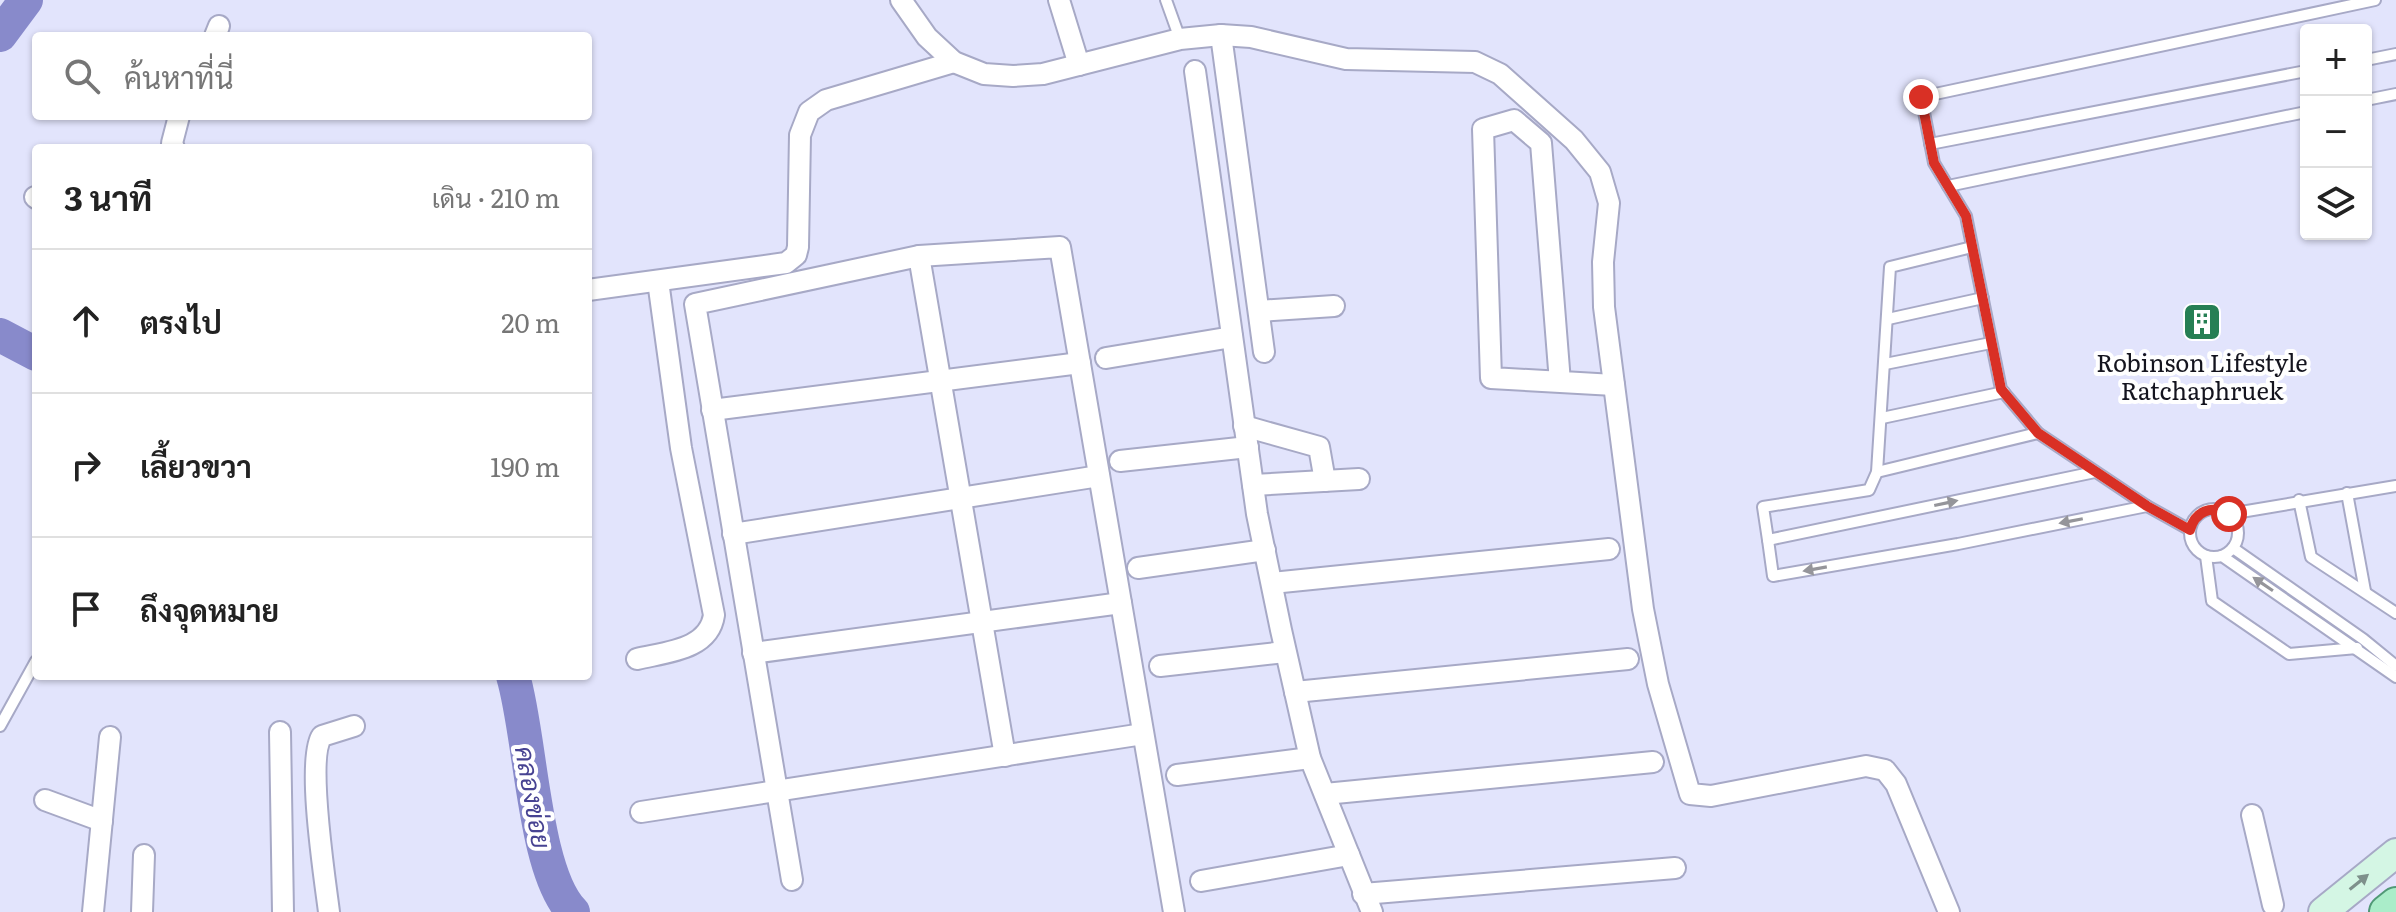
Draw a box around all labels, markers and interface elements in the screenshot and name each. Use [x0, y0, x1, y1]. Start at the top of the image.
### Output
map controls [2300, 24, 2372, 240]
button: + [2300, 24, 2372, 96]
search box [32, 32, 592, 120]
icon: search [60, 54, 104, 98]
text: ค้นหาที่นี่ [124, 54, 234, 98]
route end [1903, 79, 1939, 115]
button: − [2300, 96, 2372, 168]
button: layers [2300, 168, 2372, 240]
text: 3 นาที [64, 171, 152, 221]
text: เดิน · 210 m [432, 177, 560, 216]
icon: ahead [64, 299, 108, 343]
text: ตรงไป [140, 299, 222, 343]
building icon: Robinson Lifestyle Ratchaphruek [2181, 301, 2223, 343]
text: 20 m [501, 302, 560, 341]
place label: Robinson Lifestyle Ratchaphruek [2096, 344, 2308, 407]
icon: right [64, 443, 108, 487]
text: เลี้ยวขวา [140, 443, 252, 487]
text: 190 m [490, 446, 560, 485]
one-way arrow [1933, 496, 1958, 509]
route start [2211, 496, 2247, 532]
one-way arrow [2058, 516, 2083, 528]
one-way arrow [1802, 563, 1827, 575]
one-way arrow [2253, 577, 2274, 592]
icon: arrive [64, 587, 108, 631]
text: ถึงจุดหมาย [140, 587, 279, 631]
water label: คลองข่อย [507, 743, 563, 851]
one-way arrow [2349, 874, 2369, 891]

